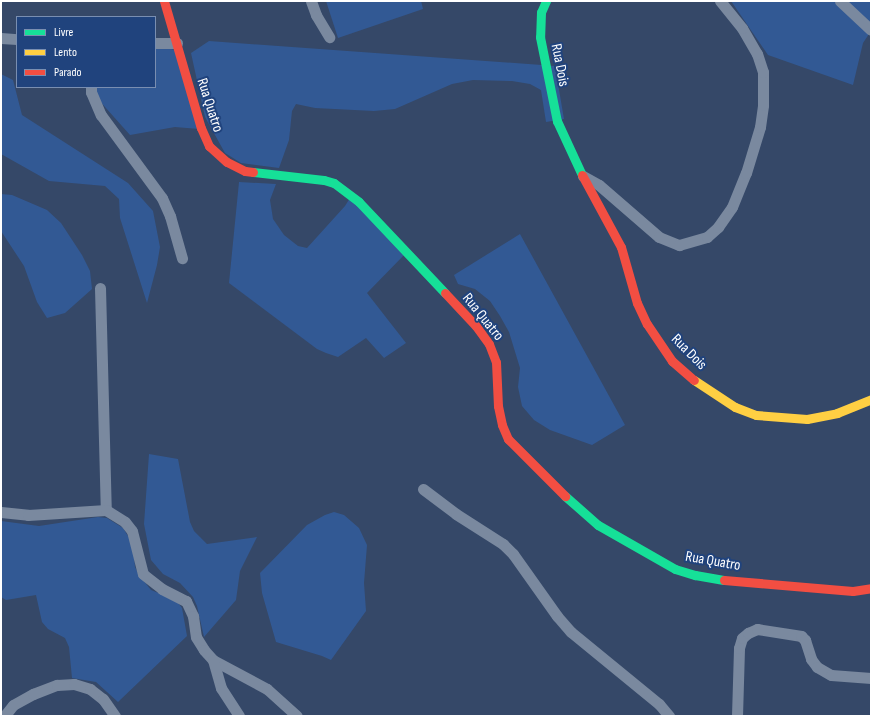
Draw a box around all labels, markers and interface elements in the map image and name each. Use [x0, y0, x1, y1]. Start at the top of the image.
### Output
legend [16, 16, 156, 88]
text: Livre [54, 25, 73, 40]
street label: Rua Dois [547, 42, 573, 88]
text: Lento [54, 45, 77, 60]
text: Parado [54, 65, 81, 80]
street label: Rua Quatro [193, 76, 227, 134]
street label: Rua Quatro [458, 290, 508, 344]
street label: Rua Dois [667, 330, 711, 374]
street label: Rua Quatro [684, 547, 742, 575]

